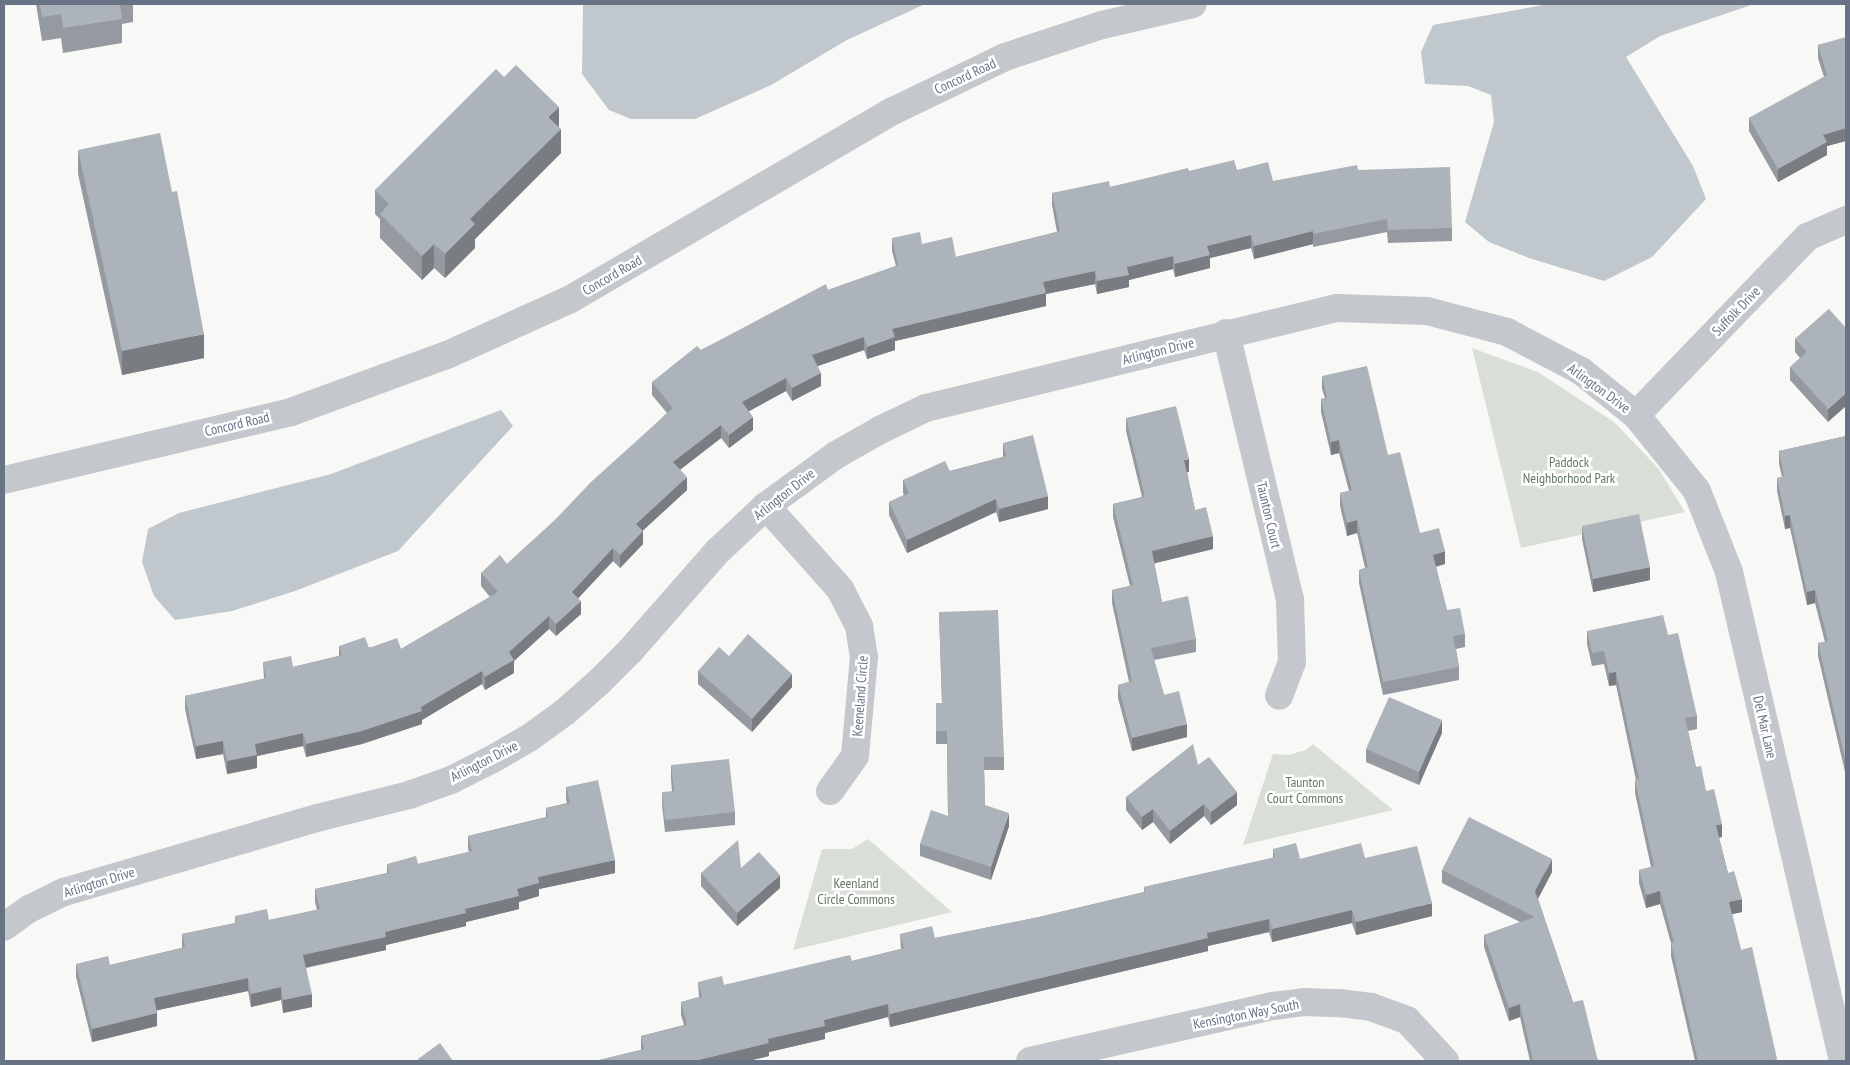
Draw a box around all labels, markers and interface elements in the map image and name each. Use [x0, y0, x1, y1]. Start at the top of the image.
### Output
street label: Concord Road [932, 54, 998, 98]
street label: Concord Road [579, 251, 645, 299]
street label: Suffolk Drive [1708, 283, 1764, 339]
street label: Arlington Drive [1120, 334, 1196, 368]
street label: Arlington Drive [1564, 360, 1634, 416]
street label: Concord Road [203, 408, 271, 440]
park label: Paddock Neighborhood Park [1523, 454, 1615, 487]
street label: Arlington Drive [750, 465, 818, 523]
street label: Taunton Court [1253, 480, 1285, 550]
street label: Keeneland Circle [849, 655, 871, 737]
street label: Del Mar Lane [1750, 694, 1780, 760]
street label: Arlington Drive [448, 737, 520, 785]
park label: Taunton Court Commons [1267, 774, 1343, 806]
street label: Arlington Drive [62, 863, 136, 901]
park label: Keenland Circle Commons [817, 875, 895, 908]
street label: Kensington Way South [1191, 995, 1301, 1033]

